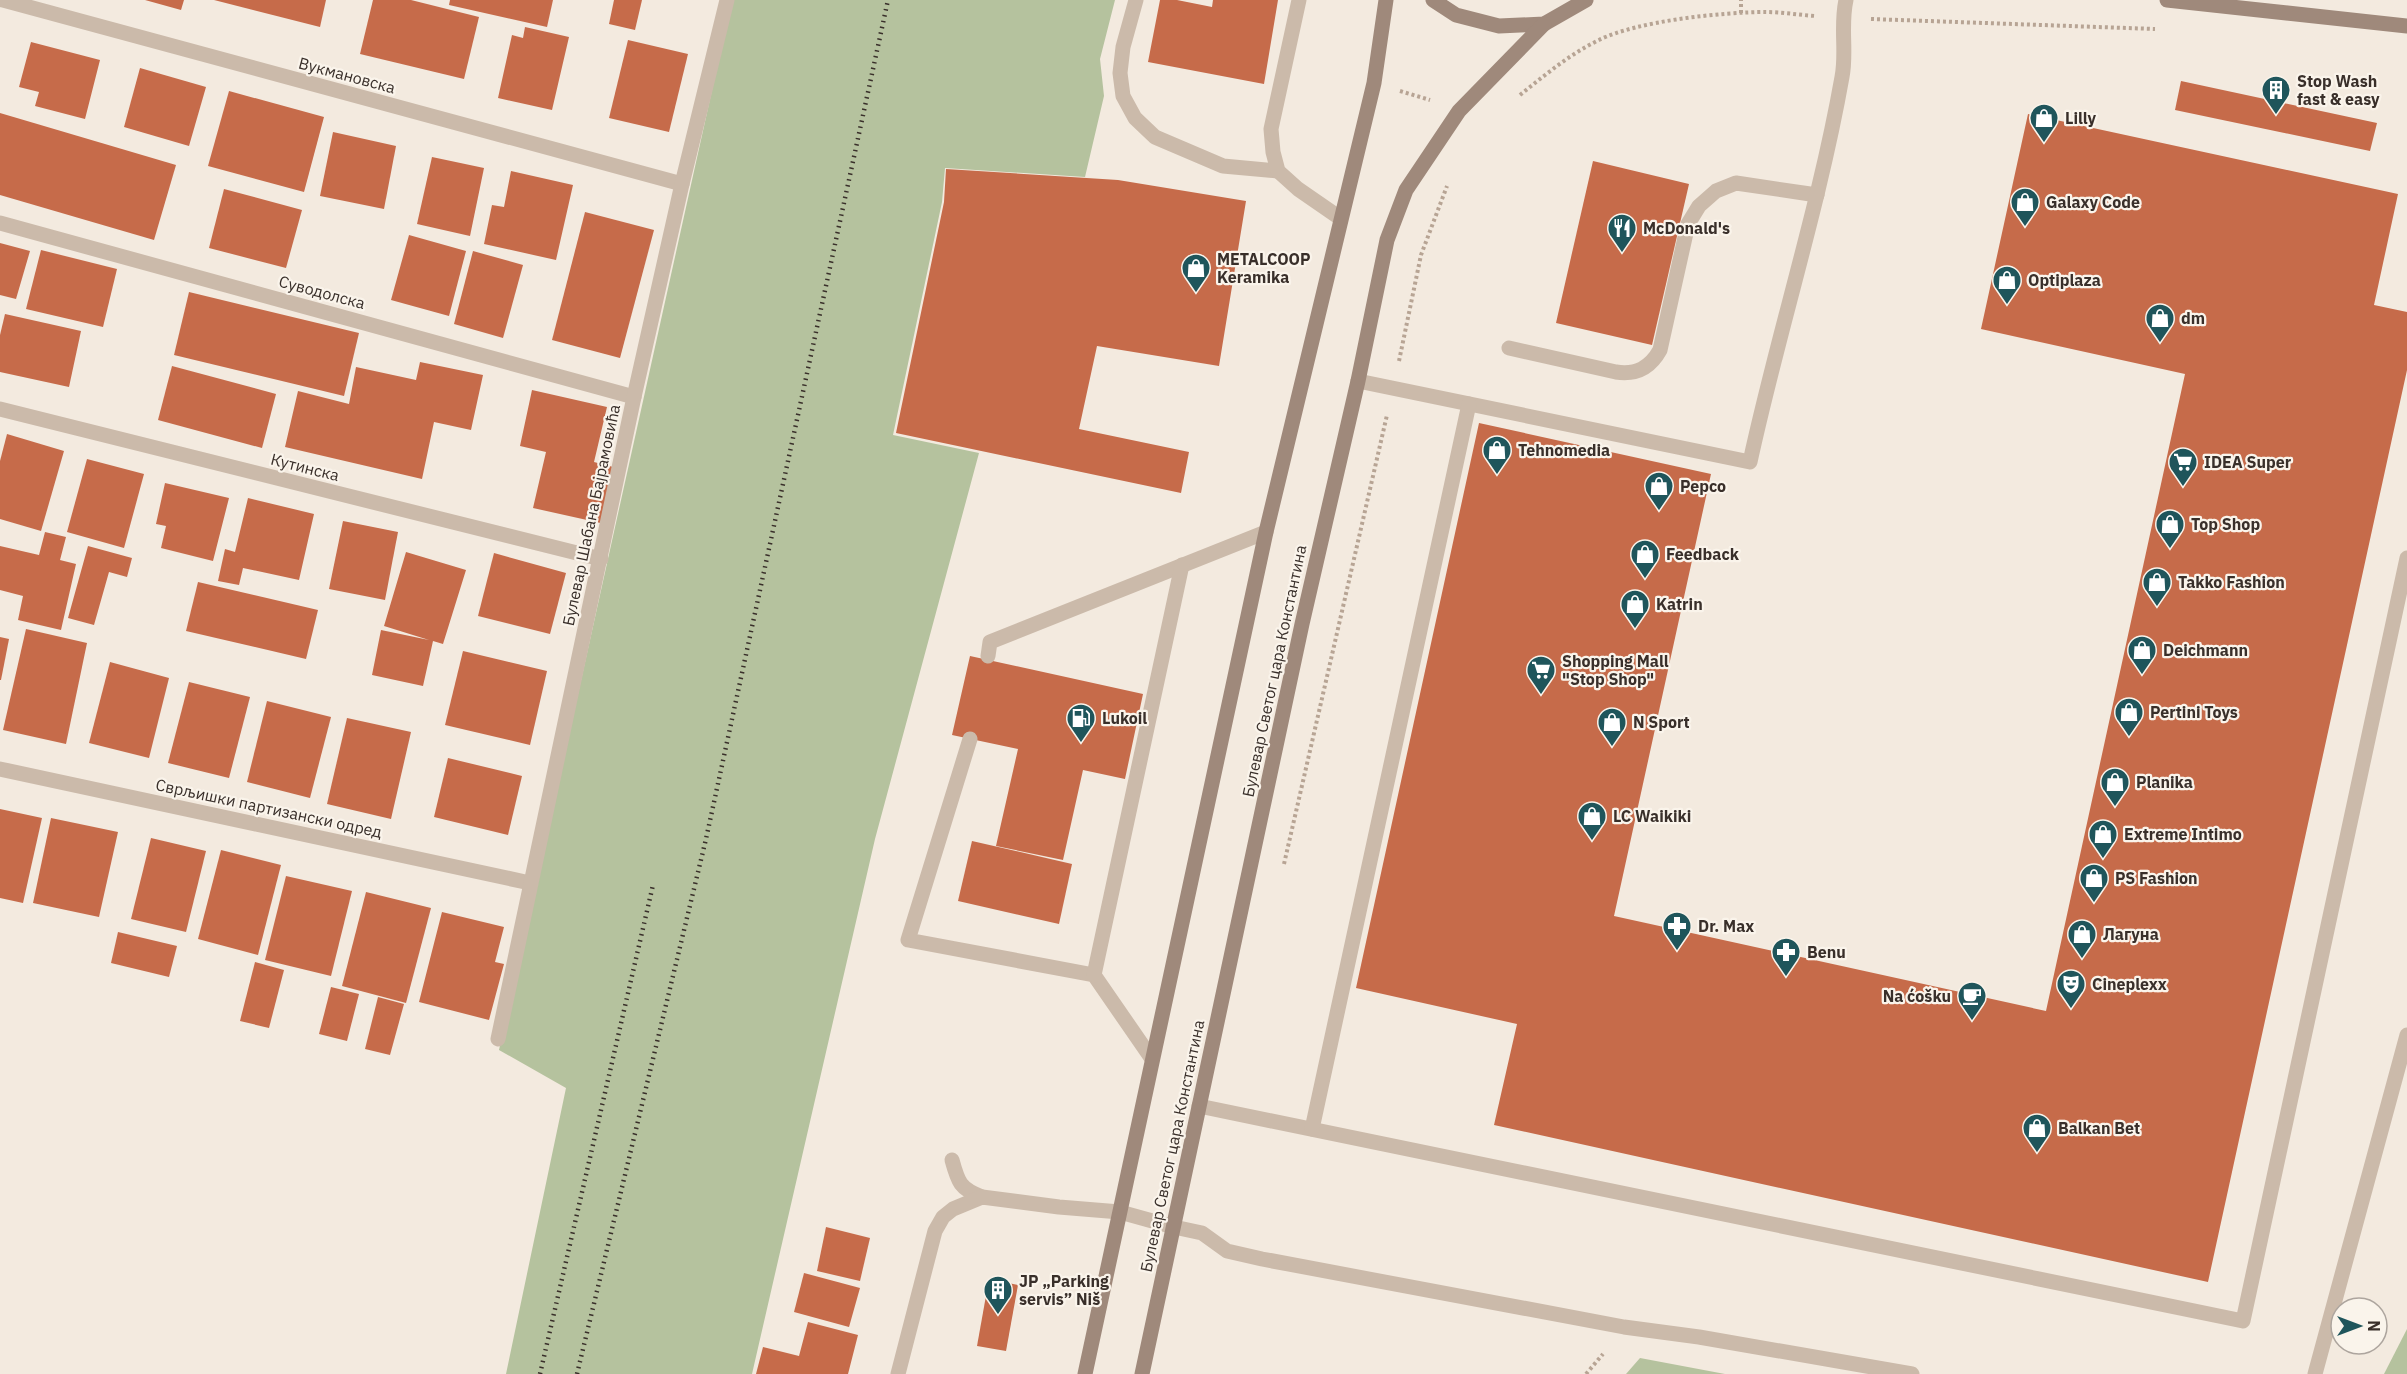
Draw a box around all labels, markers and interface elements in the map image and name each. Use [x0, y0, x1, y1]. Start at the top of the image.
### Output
street label: Вукмановска [296, 52, 398, 98]
place label: Stop Wash fast & easy [2297, 71, 2380, 109]
building icon: Stop Wash fast & easy [2260, 74, 2292, 116]
shop icon: Lilly [2028, 102, 2060, 144]
place label: Lilly [2065, 108, 2097, 128]
shop icon: Galaxy Code [2009, 186, 2041, 228]
place label: Galaxy Code [2046, 192, 2140, 212]
restaurant icon: McDonald's [1606, 212, 1638, 254]
place label: McDonald's [1643, 218, 1730, 238]
place label: METALCOOP Keramika [1217, 249, 1310, 287]
shop icon: METALCOOP Keramika [1180, 252, 1212, 294]
shop icon: Optiplaza [1991, 264, 2023, 306]
place label: Optiplaza [2028, 270, 2101, 290]
street label: Суводолска [277, 271, 368, 313]
shop icon: dm [2144, 302, 2176, 344]
place label: dm [2181, 308, 2205, 328]
street label: Булевар Шабана Бајрамовића [558, 402, 624, 628]
shop icon: Tehnomedia [1481, 434, 1513, 476]
place label: Tehnomedia [1518, 440, 1610, 460]
supermarket icon: IDEA Super [2167, 446, 2199, 488]
street label: Кутинска [269, 449, 342, 485]
place label: IDEA Super [2204, 452, 2292, 472]
shop icon: Pepco [1643, 470, 1675, 512]
place label: Pepco [1680, 476, 1726, 496]
shop icon: Top Shop [2154, 508, 2186, 550]
place label: Top Shop [2191, 514, 2260, 534]
shop icon: Feedback [1629, 538, 1661, 580]
street label: Булевар Светог цара Константина [1237, 543, 1311, 799]
place label: Feedback [1666, 544, 1740, 564]
shop icon: Takko Fashion [2141, 566, 2173, 608]
place label: Takko Fashion [2178, 572, 2285, 592]
shop icon: Katrin [1619, 588, 1651, 630]
place label: Katrin [1656, 594, 1703, 614]
shop icon: Deichmann [2126, 634, 2158, 676]
place label: Deichmann [2163, 640, 2248, 660]
place label: Shopping Mall "Stop Shop" [1562, 651, 1669, 689]
supermarket icon: Shopping Mall "Stop Shop" [1525, 654, 1557, 696]
shop icon: Pertini Toys [2113, 696, 2145, 738]
fuel station icon: Lukoil [1065, 702, 1097, 744]
place label: Pertini Toys [2150, 702, 2238, 722]
shop icon: N Sport [1596, 706, 1628, 748]
place label: Lukoil [1102, 708, 1147, 728]
place label: N Sport [1633, 712, 1690, 732]
shop icon: Planika [2099, 766, 2131, 808]
place label: Planika [2136, 772, 2193, 792]
street label: Сврљишки партизански одред [154, 774, 384, 842]
shop icon: LC Waikiki [1576, 800, 1608, 842]
place label: LC Waikiki [1613, 806, 1691, 826]
shop icon: Extreme Intimo [2087, 818, 2119, 860]
place label: Extreme Intimo [2124, 824, 2242, 844]
shop icon: PS Fashion [2078, 862, 2110, 904]
place label: PS Fashion [2115, 868, 2198, 888]
pharmacy icon: Dr. Max [1661, 910, 1693, 952]
place label: Dr. Max [1698, 916, 1754, 936]
shop icon: Лагуна [2066, 918, 2098, 960]
place label: Лагуна [2103, 924, 2159, 944]
pharmacy icon: Benu [1770, 936, 1802, 978]
place label: Benu [1807, 942, 1846, 962]
theatre icon: Cineplexx [2055, 968, 2087, 1010]
place label: Cineplexx [2092, 974, 2167, 994]
cafe icon: Na ćošku [1956, 980, 1988, 1022]
place label: Na ćošku [1883, 986, 1951, 1006]
street label: Булевар Светог цара Константина [1135, 1018, 1209, 1274]
shop icon: Balkan Bet [2021, 1112, 2053, 1154]
place label: Balkan Bet [2058, 1118, 2140, 1138]
place label: JP „Parking servis” Niš [1019, 1271, 1109, 1309]
building icon: JP „Parking servis” Niš [982, 1274, 1014, 1316]
north arrow [2329, 1296, 2389, 1356]
text: N [2364, 1320, 2384, 1332]

